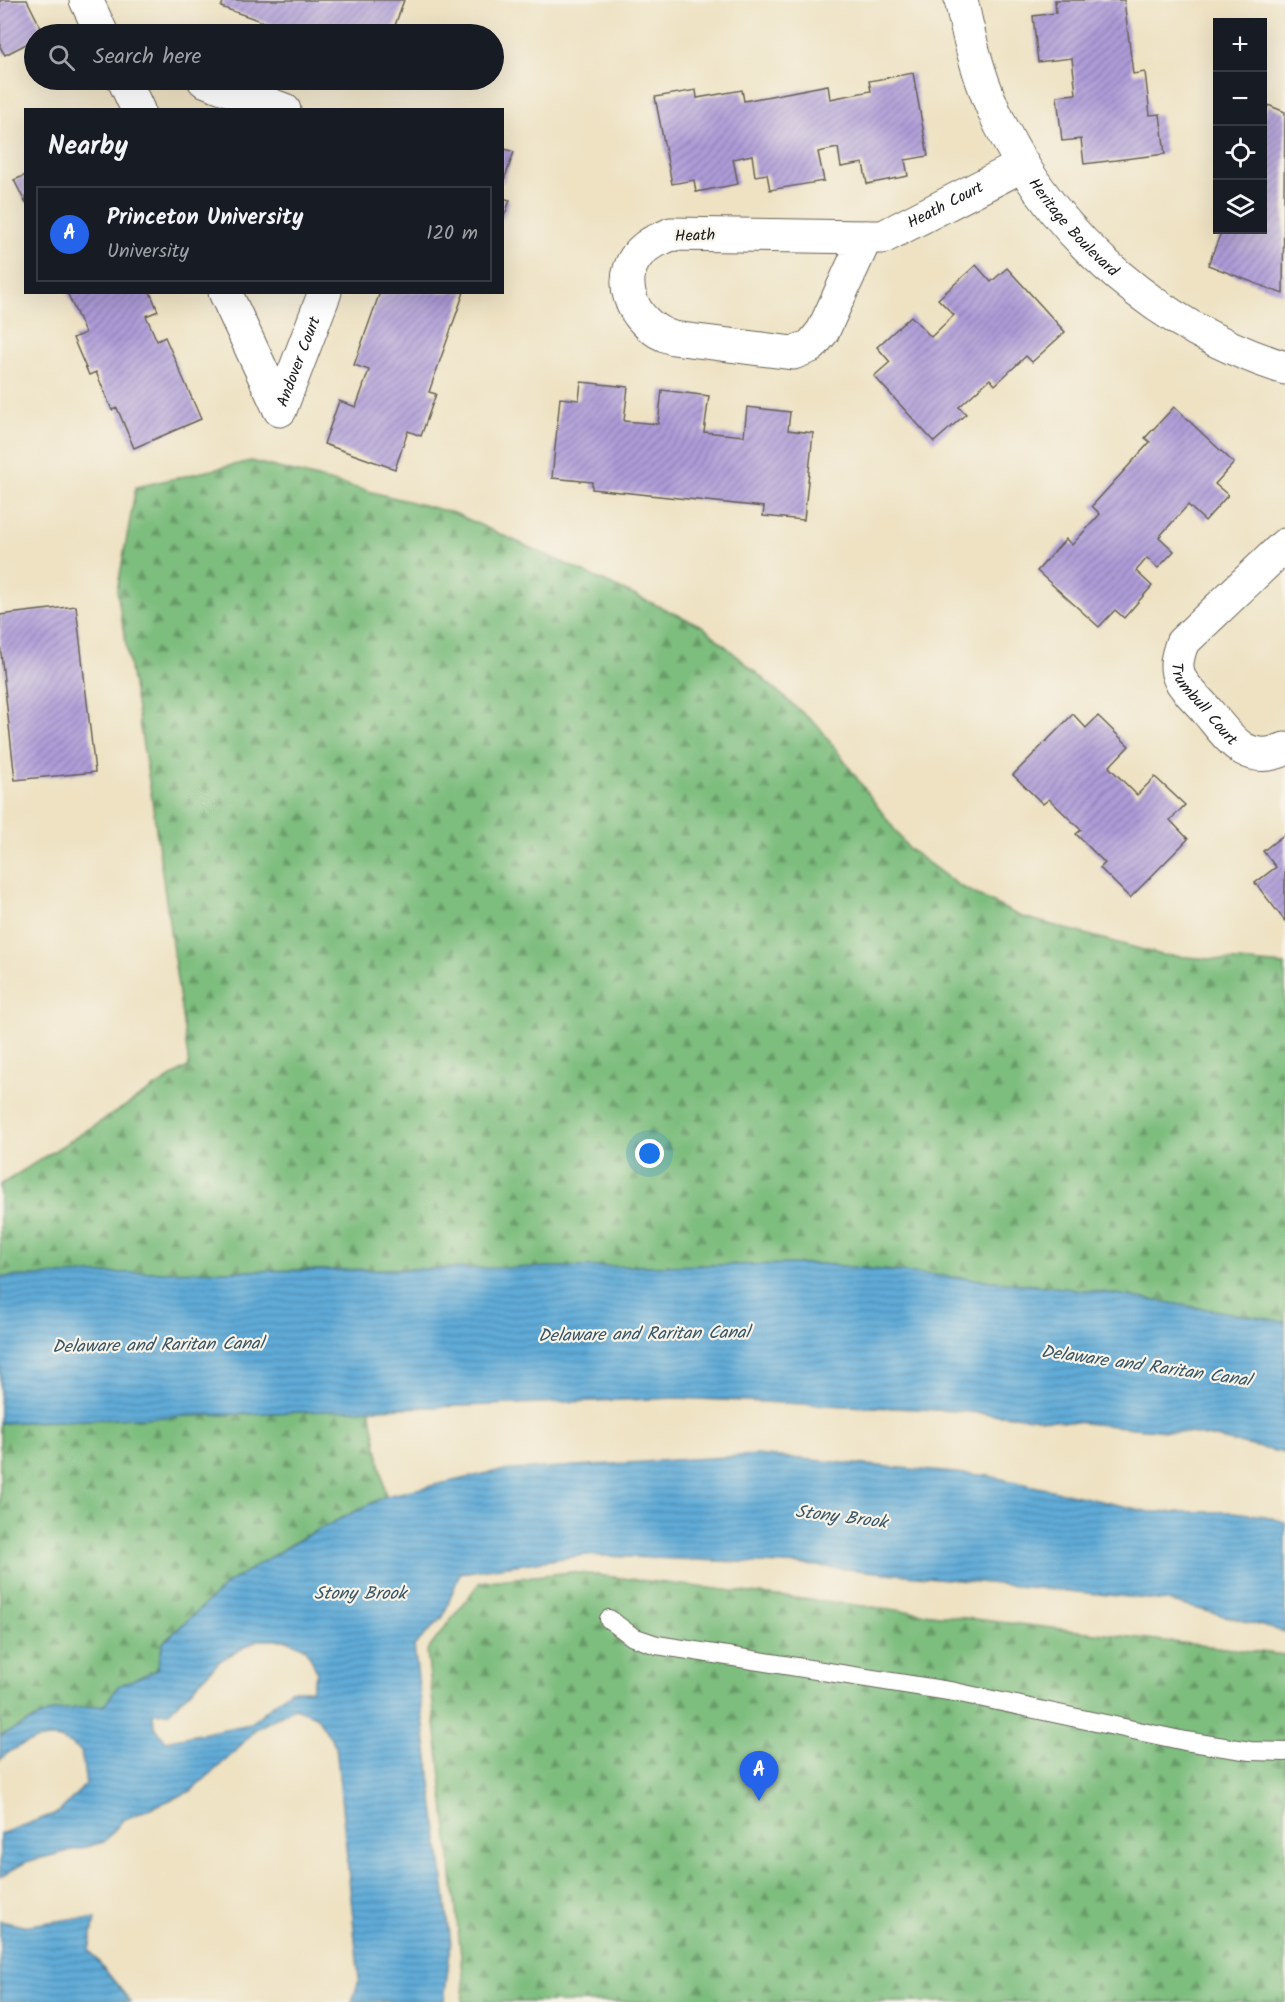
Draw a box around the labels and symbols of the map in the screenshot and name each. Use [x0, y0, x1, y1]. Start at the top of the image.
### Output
street label: Heritage Boulevard [1022, 173, 1125, 284]
street label: Heath Court [903, 175, 988, 235]
street label: Heath [674, 223, 716, 249]
street label: Andover Court [270, 312, 327, 411]
street label: Trumbull Court [1164, 662, 1244, 752]
your location [635, 1139, 664, 1168]
water label: Delaware and Raritan Canal [538, 1319, 754, 1351]
water label: Delaware and Raritan Canal [52, 1330, 268, 1362]
water label: Delaware and Raritan Canal [1039, 1338, 1256, 1397]
water label: Stony Brook [794, 1498, 891, 1538]
water label: Stony Brook [314, 1580, 409, 1609]
pin: A [740, 1752, 778, 1801]

